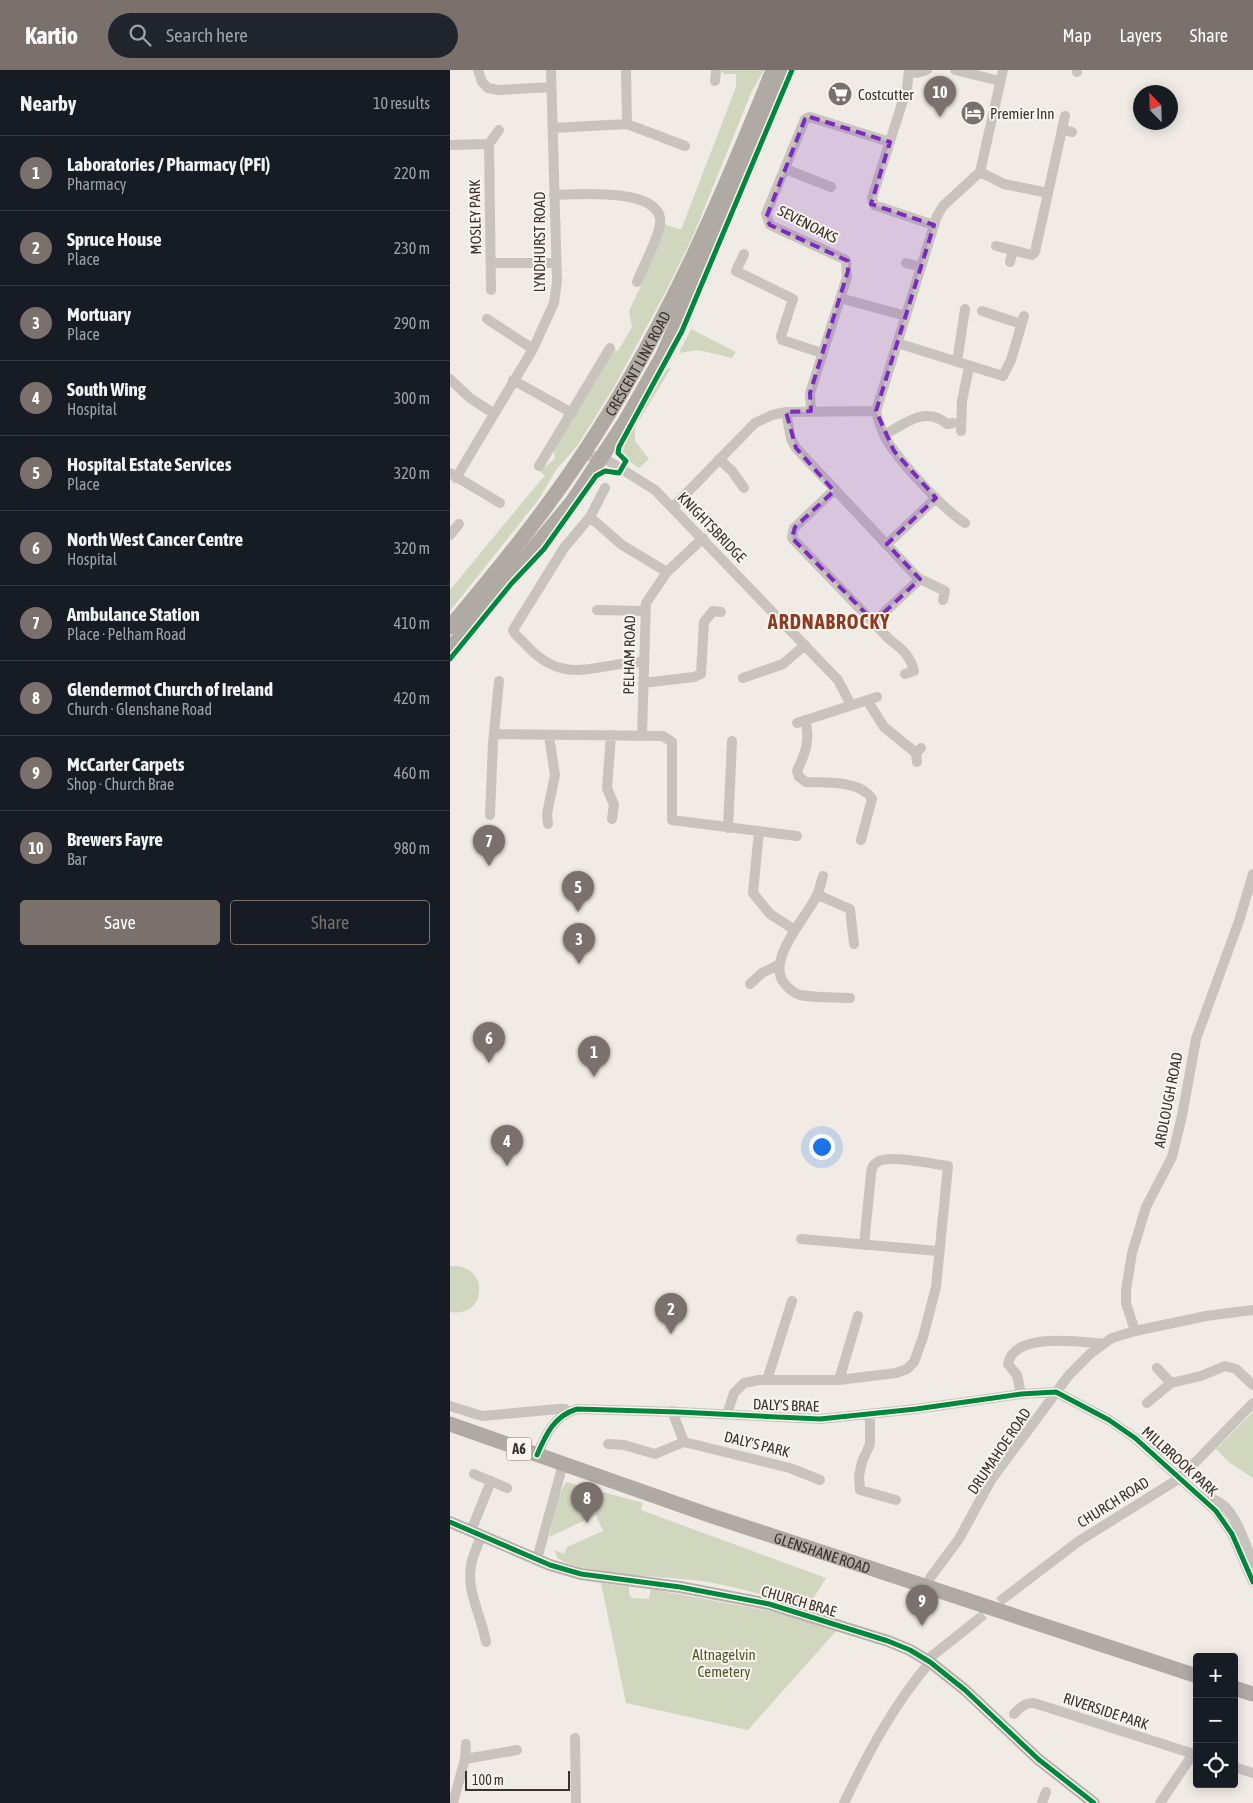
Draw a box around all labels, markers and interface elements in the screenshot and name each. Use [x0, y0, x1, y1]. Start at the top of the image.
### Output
search box [108, 13, 458, 58]
icon: search [126, 21, 154, 49]
text: Kartio [25, 22, 78, 49]
text: Search here [166, 24, 248, 46]
text: Map [1062, 25, 1091, 46]
text: Layers [1119, 25, 1162, 46]
text: Share [1190, 25, 1228, 46]
pin: 10 [924, 76, 956, 117]
supermarket icon: Costcutter [827, 81, 853, 107]
north arrow [1133, 85, 1178, 130]
place label: Costcutter [858, 86, 914, 103]
text: Nearby [20, 91, 76, 115]
text: 10 results [373, 94, 430, 112]
hotel icon: Premier Inn [960, 100, 986, 126]
place label: Premier Inn [990, 105, 1055, 122]
text: Laboratories / Pharmacy (PFI) [67, 153, 270, 175]
text: 1 [32, 164, 40, 182]
text: 220 m [394, 164, 430, 182]
text: Pharmacy [67, 175, 126, 193]
street label: MOSLEY PARK [466, 179, 484, 255]
street label: LYNDHURST ROAD [531, 192, 548, 292]
street label: SEVENOAKS [775, 202, 841, 246]
text: Spruce House [67, 228, 162, 250]
text: 2 [32, 239, 40, 257]
text: 230 m [394, 239, 430, 257]
text: Place [67, 250, 100, 268]
text: Mortuary [67, 303, 131, 325]
street label: CRESCENT LINK ROAD [601, 308, 673, 419]
text: 3 [32, 314, 40, 332]
text: 290 m [394, 314, 430, 332]
text: Place [67, 325, 100, 343]
text: South Wing [67, 378, 146, 400]
text: 4 [32, 389, 40, 407]
text: 300 m [394, 389, 430, 407]
text: Hospital [67, 400, 117, 418]
text: Hospital Estate Services [67, 453, 231, 475]
text: 5 [32, 464, 40, 482]
text: 320 m [394, 464, 430, 482]
text: Place [67, 475, 100, 493]
street label: KNIGHTSBRIDGE [674, 488, 750, 566]
text: North West Cancer Centre [67, 528, 243, 550]
text: 6 [32, 539, 40, 557]
text: 320 m [394, 539, 430, 557]
text: Hospital [67, 550, 117, 568]
text: Ambulance Station [67, 603, 200, 625]
district label: ARDNABROCKY [767, 610, 890, 633]
text: 7 [32, 614, 40, 632]
text: 410 m [394, 614, 430, 632]
street label: PELHAM ROAD [620, 615, 638, 695]
text: Place · Pelham Road [67, 625, 186, 643]
text: Glendermot Church of Ireland [67, 678, 273, 700]
text: 8 [32, 689, 40, 707]
text: 420 m [394, 689, 430, 707]
text: Church · Glenshane Road [67, 700, 212, 718]
text: McCarter Carpets [67, 753, 184, 775]
text: 9 [32, 764, 40, 782]
text: 460 m [394, 764, 430, 782]
text: Shop · Church Brae [67, 775, 174, 793]
pin: 7 [473, 825, 505, 866]
text: Brewers Fayre [67, 828, 163, 850]
text: 10 [28, 839, 44, 857]
text: 980 m [394, 839, 430, 857]
text: Bar [67, 850, 87, 868]
pin: 5 [562, 871, 594, 912]
button: Save [20, 900, 220, 945]
button: Share [230, 900, 430, 945]
pin: 3 [563, 923, 595, 964]
pin: 6 [473, 1022, 505, 1063]
pin: 1 [578, 1036, 610, 1077]
street label: ARDLOUGH ROAD [1150, 1051, 1186, 1149]
pin: 4 [491, 1125, 523, 1166]
your location [809, 1134, 835, 1160]
pin: 2 [655, 1293, 687, 1334]
street label: DALY'S BRAE [753, 1395, 820, 1415]
street label: DRUMAHOE ROAD [964, 1405, 1034, 1497]
street label: MILLBROOK PARK [1139, 1423, 1222, 1500]
street label: DALY'S PARK [722, 1428, 792, 1461]
road number: A6 [506, 1438, 532, 1460]
street label: CHURCH ROAD [1074, 1473, 1152, 1531]
pin: 8 [571, 1482, 603, 1523]
street label: GLENSHANE ROAD [772, 1529, 873, 1576]
street label: CHURCH BRAE [759, 1582, 839, 1620]
pin: 9 [906, 1585, 938, 1626]
park label: Altnagelvin Cemetery [692, 1646, 756, 1680]
map controls [1193, 1653, 1238, 1788]
button: + [1193, 1653, 1238, 1698]
street label: RIVERSIDE PARK [1061, 1689, 1151, 1733]
button: − [1193, 1698, 1238, 1743]
button: locate [1193, 1743, 1238, 1788]
scale bar [465, 1768, 570, 1791]
text: 100 m [472, 1772, 504, 1788]

